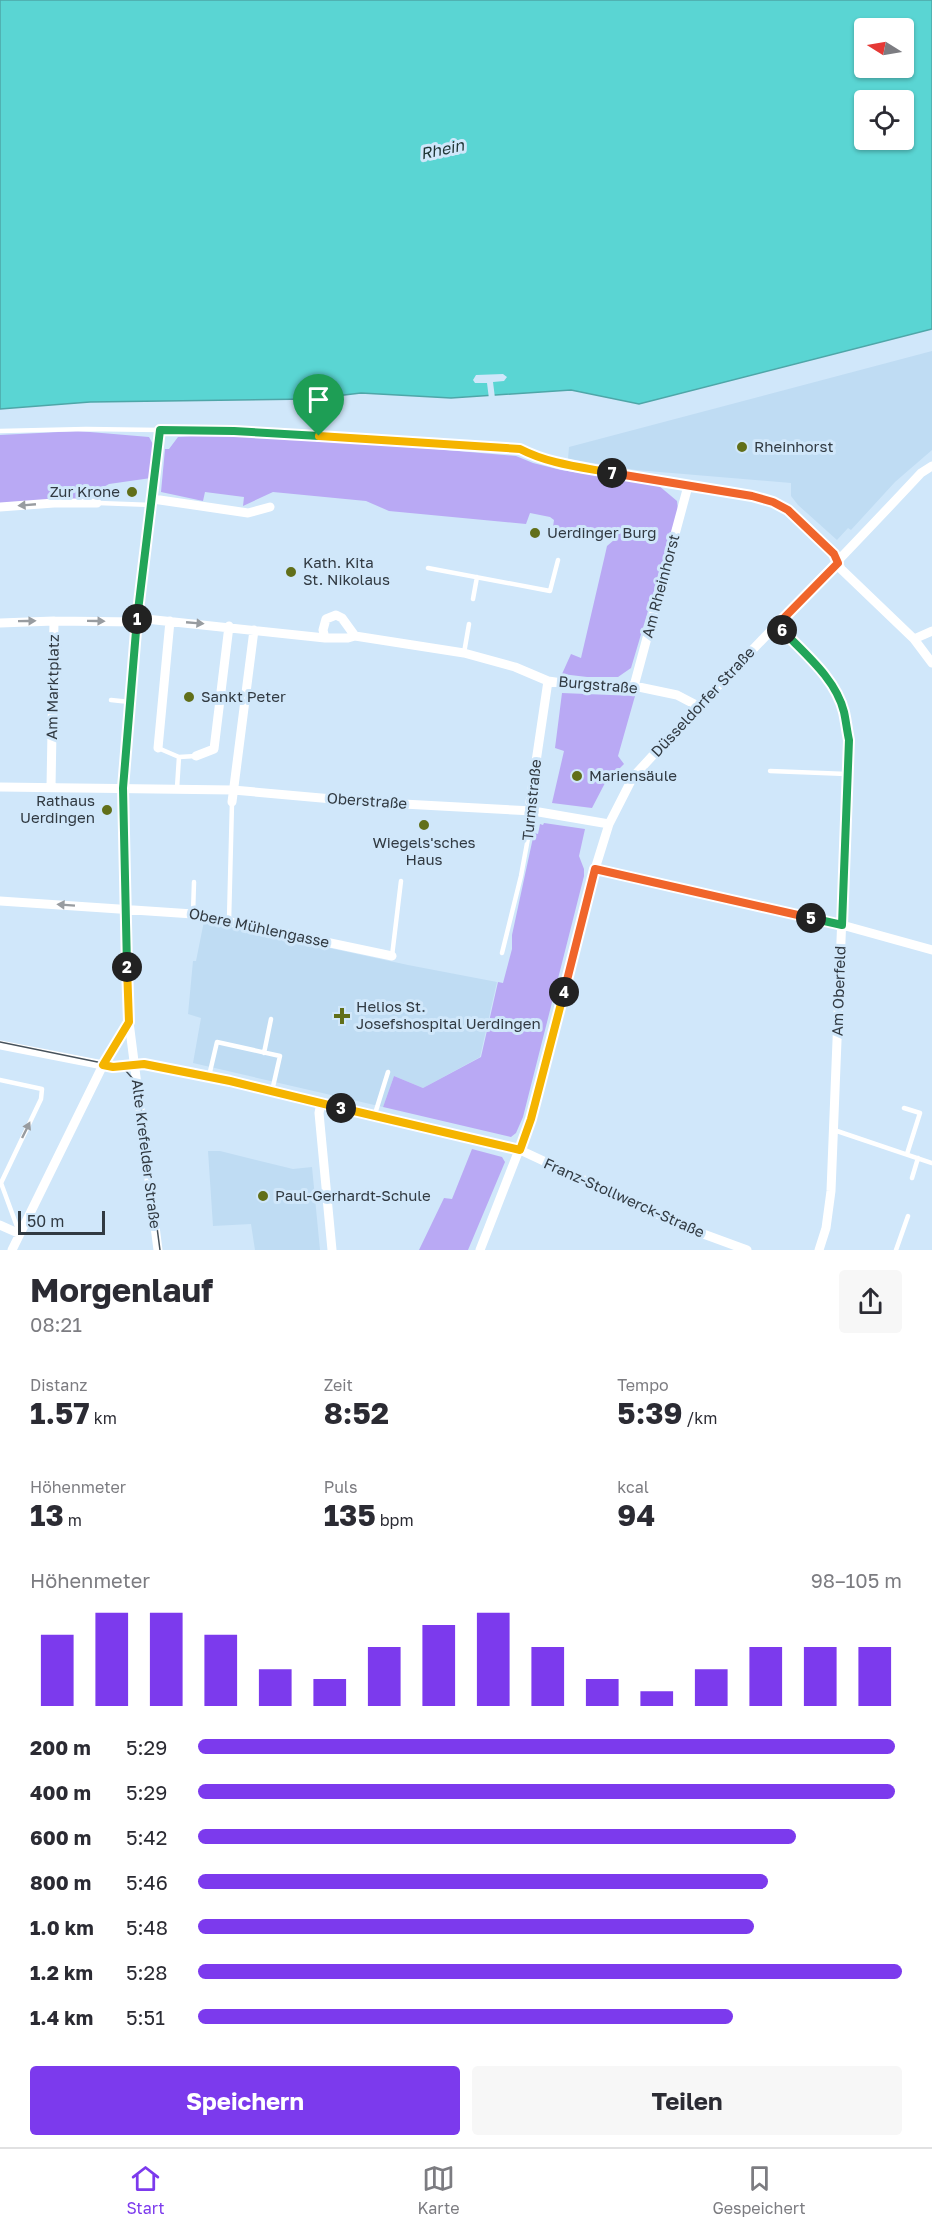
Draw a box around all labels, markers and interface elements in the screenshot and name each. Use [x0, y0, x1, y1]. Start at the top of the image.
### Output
north arrow [854, 18, 914, 78]
map controls [854, 18, 914, 150]
button: locate [854, 90, 914, 150]
water label: Rhein [418, 134, 467, 163]
pin [293, 374, 344, 436]
icon: arrive [302, 383, 335, 416]
place label: Rheinhorst [754, 437, 833, 455]
marker: Rheinhorst [735, 440, 749, 454]
pin: 7 [597, 458, 627, 488]
text: 7 [608, 463, 616, 483]
place label: Zur Krone [50, 482, 120, 500]
marker: Zur Krone [125, 485, 139, 499]
one-way arrow [18, 500, 37, 510]
place label: Uerdinger Burg [547, 523, 656, 541]
marker: Uerdinger Burg [528, 526, 542, 540]
street label: Am Rheinhorst [638, 532, 683, 639]
place label: Kath. Kita St. Nikolaus [303, 553, 390, 588]
marker: Kath. Kita St. Nikolaus [284, 565, 298, 579]
pin: 1 [122, 604, 152, 634]
text: 1 [133, 609, 141, 629]
pin: 6 [767, 615, 797, 645]
one-way arrow [18, 616, 37, 626]
one-way arrow [86, 616, 105, 625]
one-way arrow [185, 619, 204, 628]
text: 6 [777, 620, 787, 640]
street label: Am Marktplatz [42, 634, 62, 740]
street label: Düsseldorfer Straße [647, 642, 758, 760]
street label: Burgstraße [558, 672, 639, 696]
place label: Sankt Peter [201, 687, 286, 705]
marker: Sankt Peter [182, 690, 196, 704]
street label: Turmstraße [518, 758, 544, 841]
place label: Mariensäule [589, 766, 677, 784]
marker: Mariensäule [570, 769, 584, 783]
street label: Oberstraße [326, 788, 408, 812]
place label: Rathaus Uerdingen [20, 791, 95, 826]
marker: Rathaus Uerdingen [100, 803, 114, 817]
marker: Wiegels'sches Haus [417, 818, 431, 832]
place label: Wiegels'sches Haus [372, 833, 476, 868]
one-way arrow [57, 901, 76, 910]
street label: Obere Mühlengasse [187, 903, 331, 951]
pin: 5 [796, 903, 826, 933]
text: 5 [806, 908, 816, 928]
street label: Am Oberfeld [827, 946, 849, 1036]
pin: 2 [112, 952, 142, 982]
text: 2 [122, 957, 132, 977]
pin: 4 [549, 977, 579, 1007]
text: 4 [559, 982, 569, 1002]
place label: Helios St. Josefshospital Uerdingen [356, 997, 541, 1032]
marker: Helios St. Josefshospital Uerdingen [333, 1007, 351, 1025]
street label: Alte Krefelder Straße [129, 1078, 165, 1230]
pin: 3 [326, 1093, 356, 1123]
text: 3 [336, 1098, 346, 1118]
one-way arrow [22, 1121, 31, 1138]
street label: Franz-Stollwerck-Straße [541, 1153, 708, 1241]
place label: Paul-Gerhardt-Schule [275, 1186, 431, 1204]
marker: Paul-Gerhardt-Schule [256, 1189, 270, 1203]
scale bar [18, 1208, 105, 1236]
text: 50 m [27, 1211, 64, 1231]
text: Morgenlauf [30, 1270, 213, 1309]
button: share [839, 1270, 902, 1333]
text: 08:21 [30, 1312, 82, 1336]
text: Distanz [30, 1375, 87, 1395]
text: Zeit [324, 1375, 353, 1395]
text: Tempo [617, 1375, 669, 1395]
text: 1.57 [30, 1395, 90, 1431]
text: 8:52 [324, 1395, 389, 1431]
text: 5:39 [617, 1395, 683, 1431]
text: km [90, 1408, 117, 1428]
text: /km [683, 1408, 717, 1428]
text: Höhenmeter [30, 1477, 126, 1497]
text: Puls [324, 1477, 357, 1497]
text: kcal [617, 1477, 649, 1497]
text: 13 [30, 1497, 64, 1533]
text: 135 [324, 1497, 376, 1533]
text: 94 [617, 1497, 655, 1533]
text: m [64, 1510, 82, 1530]
text: bpm [376, 1510, 414, 1530]
text: Höhenmeter [30, 1568, 150, 1592]
text: 98–105 m [811, 1568, 902, 1592]
text: 200 m [30, 1735, 91, 1759]
text: 5:29 [126, 1735, 167, 1759]
text: 400 m [30, 1780, 91, 1804]
text: 5:29 [126, 1780, 167, 1804]
text: 600 m [30, 1825, 91, 1849]
text: 5:42 [126, 1825, 167, 1849]
text: 800 m [30, 1870, 91, 1894]
text: 5:46 [126, 1870, 168, 1894]
text: 1.0 km [30, 1915, 94, 1939]
text: 5:48 [126, 1915, 168, 1939]
text: 1.2 km [30, 1960, 93, 1984]
text: 5:28 [126, 1960, 167, 1984]
text: 1.4 km [30, 2005, 93, 2029]
text: 5:51 [126, 2005, 165, 2029]
button: Speichern [30, 2066, 460, 2135]
button: Teilen [472, 2066, 902, 2135]
tab: Start [126, 2162, 165, 2218]
tab: Karte [417, 2162, 460, 2218]
tab: Gespeichert [712, 2162, 806, 2218]

